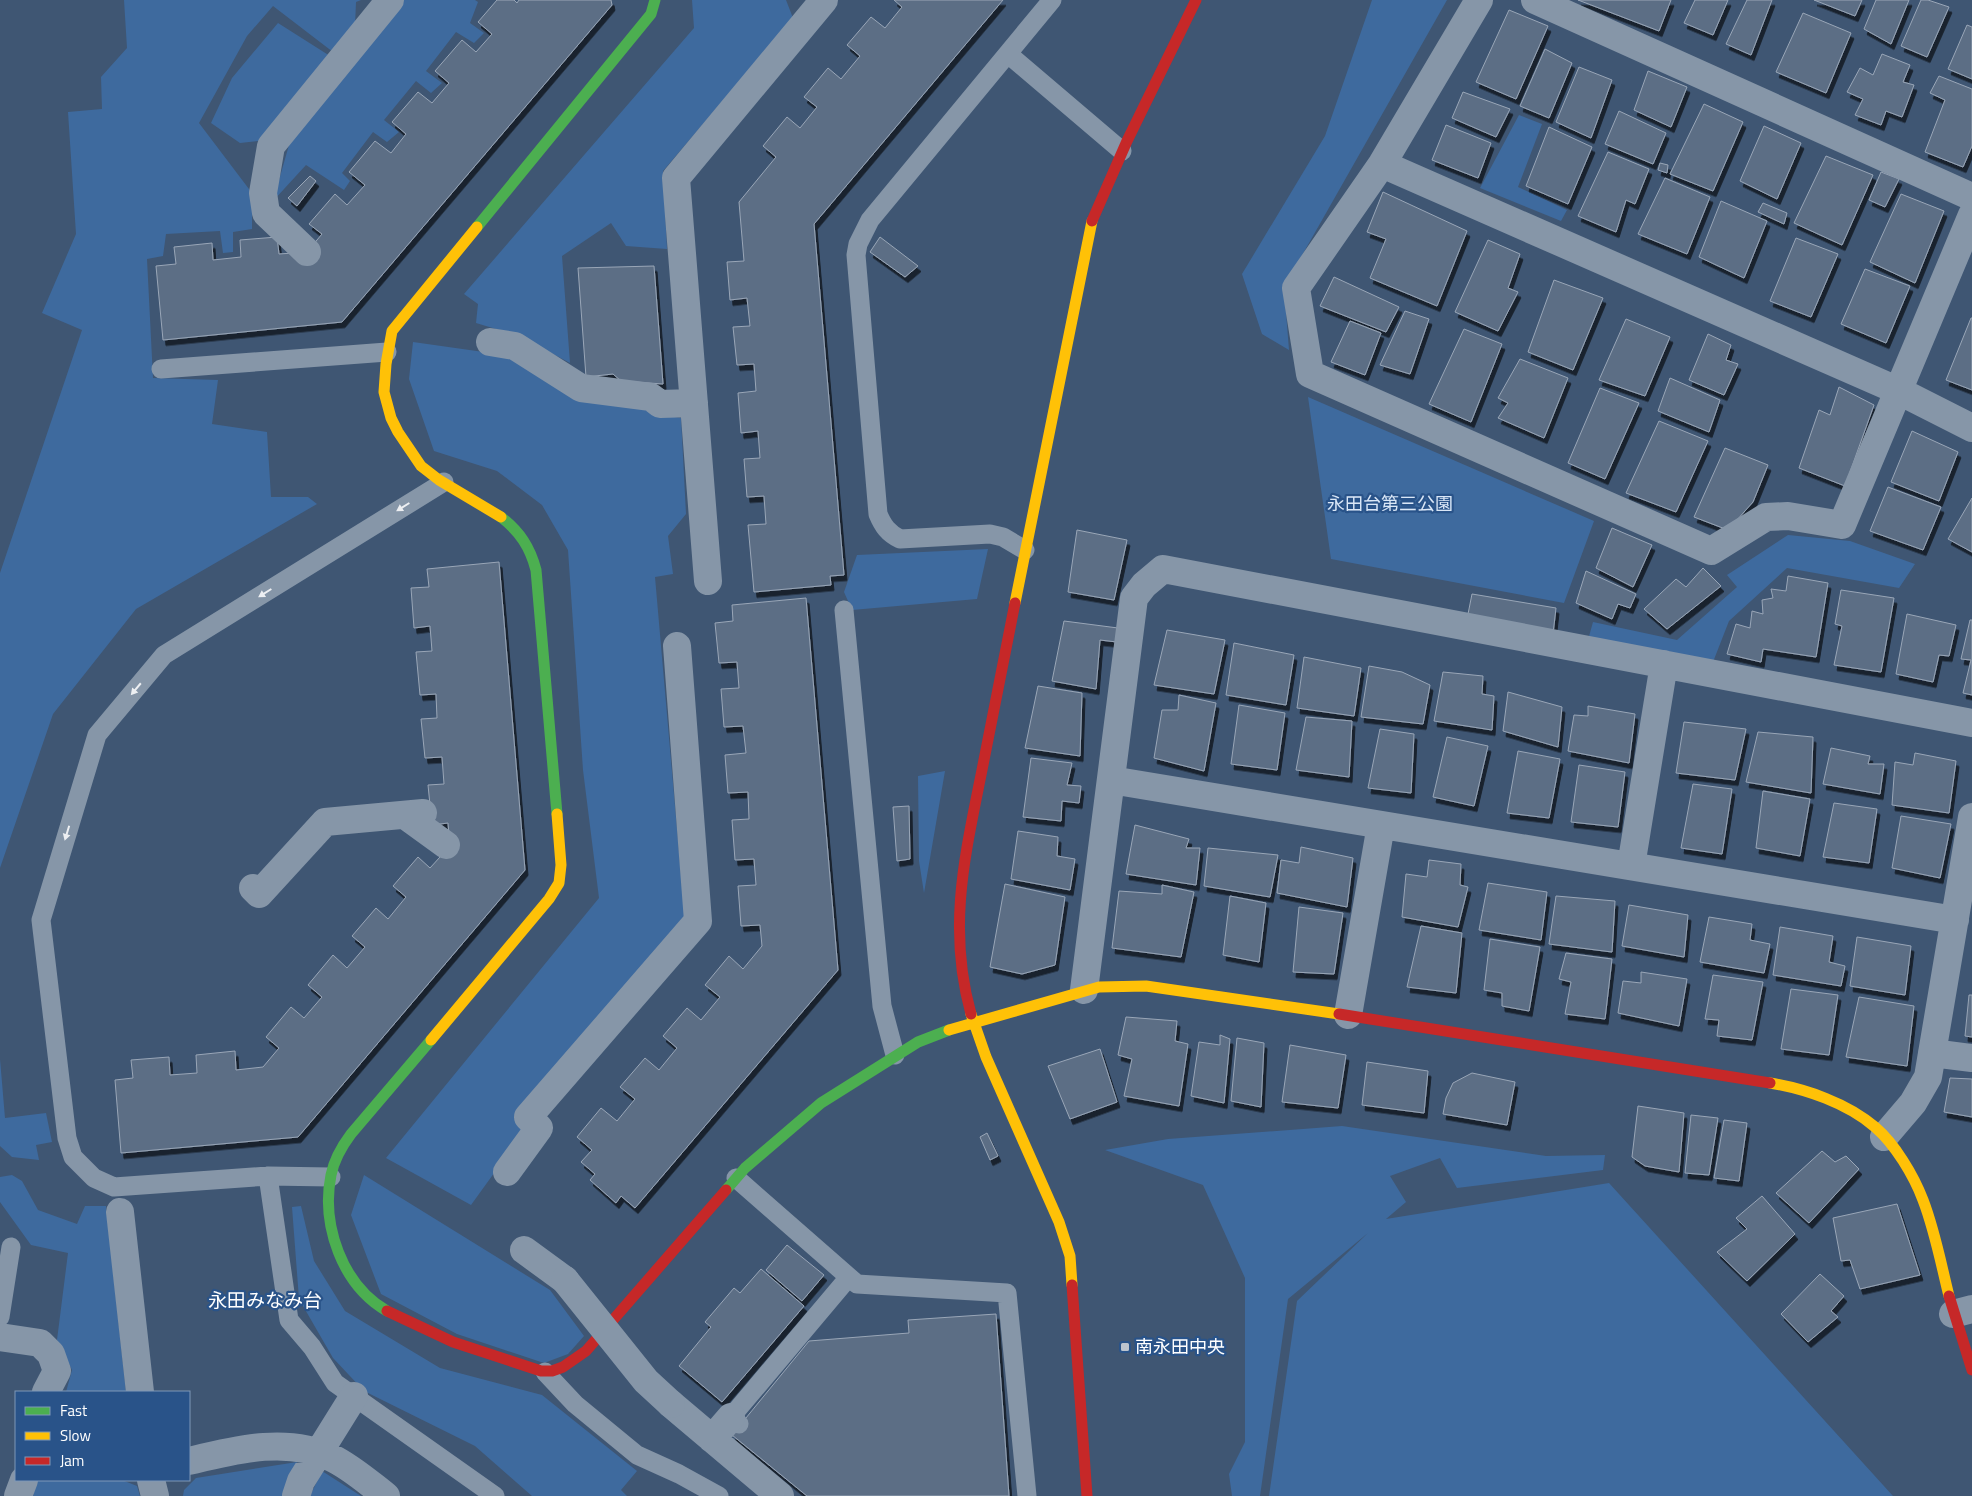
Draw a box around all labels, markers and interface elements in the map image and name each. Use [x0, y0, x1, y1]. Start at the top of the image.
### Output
park label: 永田台第三公園 [1327, 490, 1453, 517]
one-way arrow [396, 503, 410, 512]
one-way arrow [258, 588, 271, 598]
one-way arrow [130, 682, 141, 695]
one-way arrow [63, 826, 71, 841]
district label: 永田みなみ台 [208, 1285, 322, 1314]
place label: 南永田中央 [1135, 1333, 1225, 1360]
marker: 南永田中央 [1119, 1341, 1131, 1353]
legend [15, 1391, 190, 1481]
text: Fast [60, 1399, 88, 1422]
text: Slow [60, 1424, 91, 1447]
text: Jam [60, 1449, 84, 1472]

